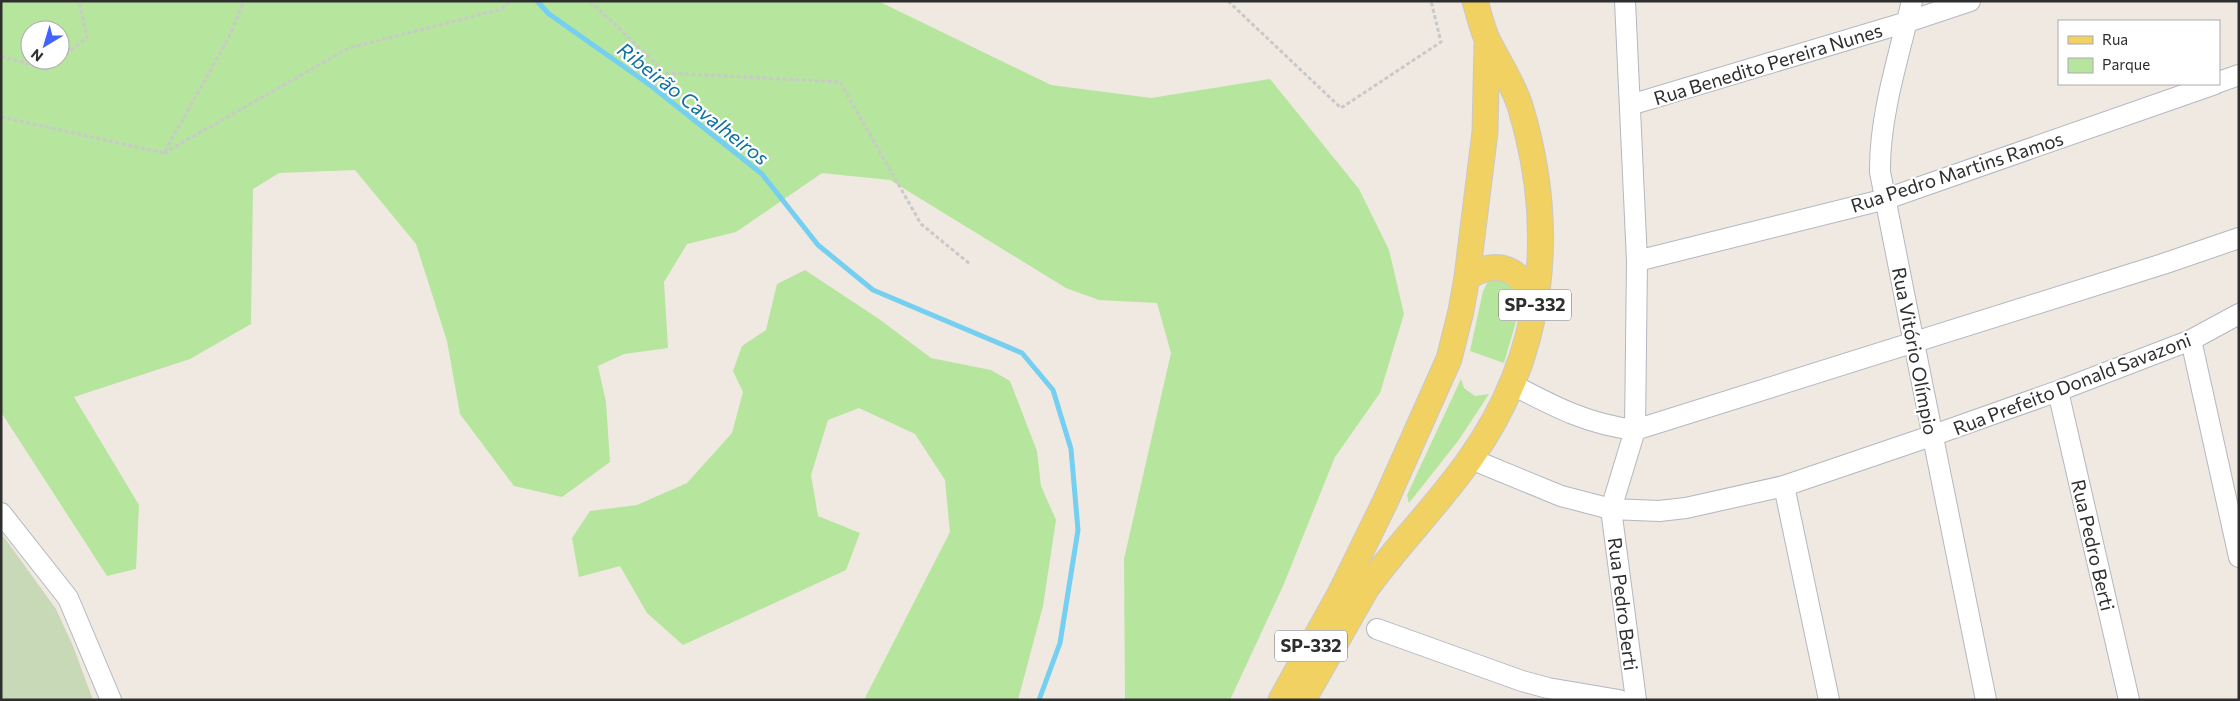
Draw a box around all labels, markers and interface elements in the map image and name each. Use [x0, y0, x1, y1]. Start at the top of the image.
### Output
street label: Rua Benedito Pereira Nunes [1651, 18, 1885, 109]
north arrow [20, 20, 70, 70]
legend [2058, 20, 2220, 85]
text: Rua [2102, 30, 2128, 48]
water label: Ribeirão Cavalheiros [613, 37, 774, 170]
text: N [27, 46, 46, 66]
text: Parque [2102, 55, 2150, 73]
street label: Rua Pedro Martins Ramos [1848, 126, 2066, 217]
street label: Rua Vitório Olímpio [1888, 265, 1943, 437]
road number: SP-332 [1499, 290, 1571, 320]
street label: Rua Prefeito Donald Savazoni [1950, 327, 2194, 440]
street label: Rua Pedro Berti [2067, 477, 2120, 613]
street label: Rua Pedro Berti [1604, 536, 1643, 672]
road number: SP-332 [1275, 630, 1347, 661]

